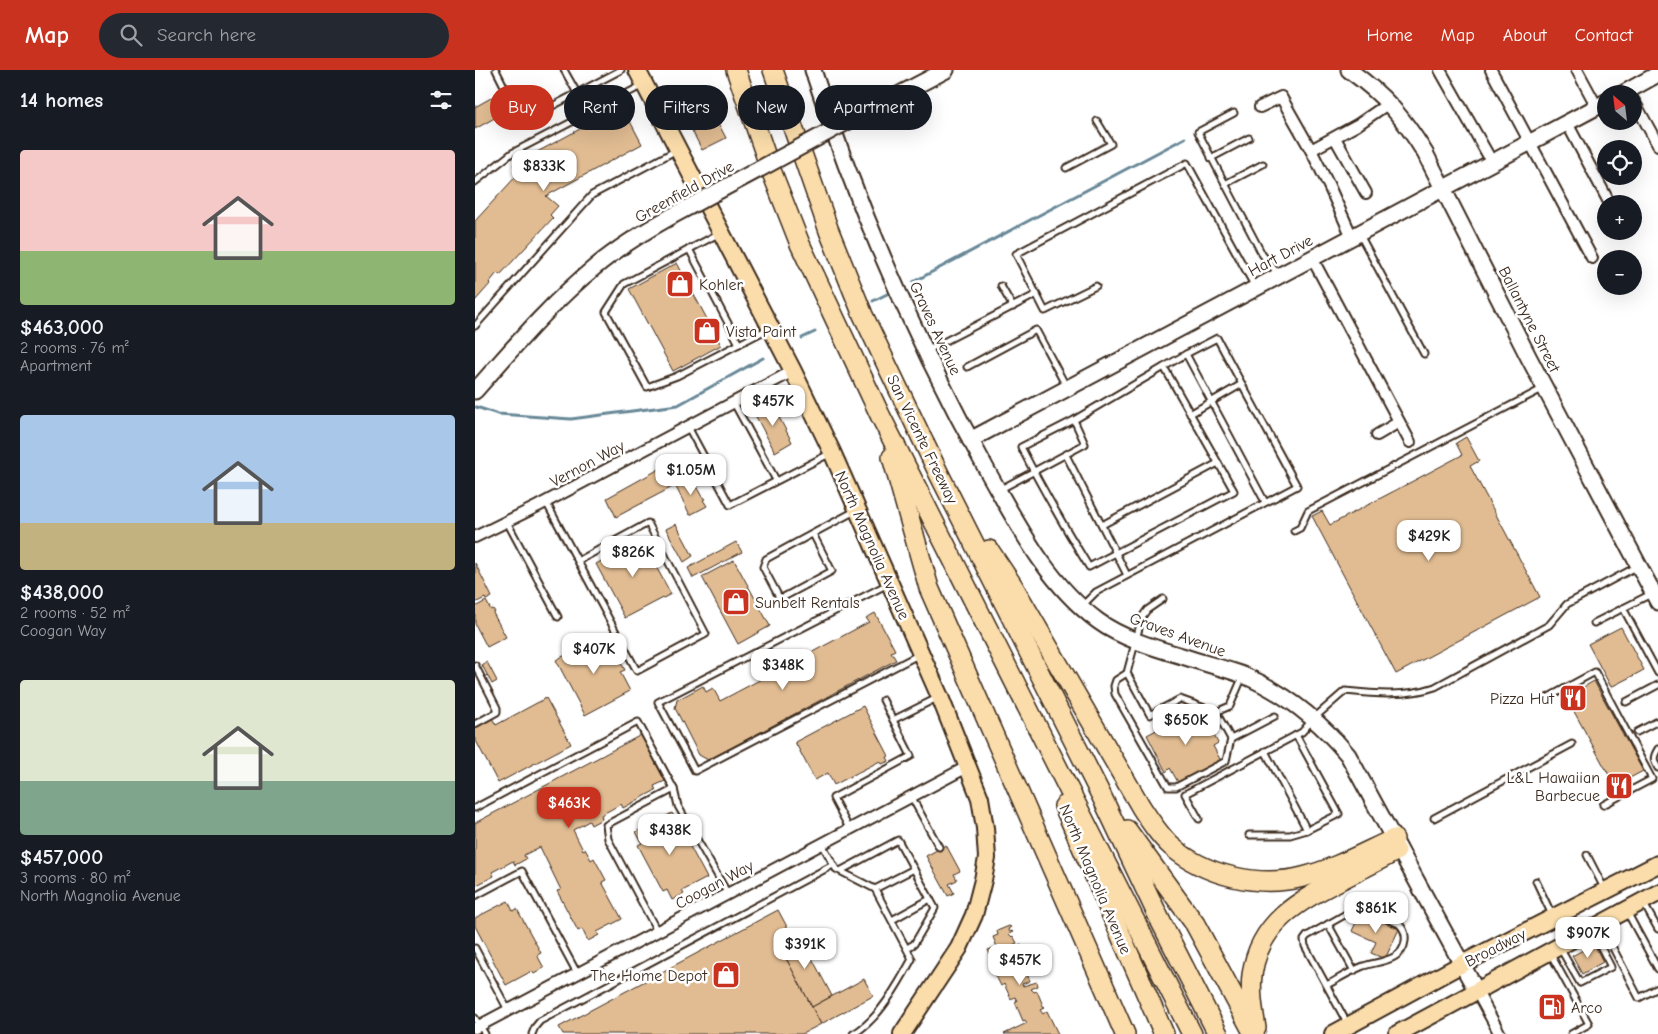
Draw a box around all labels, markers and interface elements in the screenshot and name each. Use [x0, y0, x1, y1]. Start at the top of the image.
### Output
search box [99, 13, 449, 58]
text: Map [25, 21, 69, 49]
icon: search [117, 21, 145, 49]
text: Search here [157, 24, 256, 46]
text: Home [1366, 25, 1413, 46]
text: Map [1441, 25, 1475, 46]
text: About [1503, 25, 1547, 46]
text: Contact [1575, 25, 1633, 46]
chip: Buy [490, 85, 554, 130]
chip: Rent [564, 85, 635, 130]
chip: Filters [645, 85, 728, 130]
chip: New [738, 85, 805, 130]
chip: Apartment [815, 85, 932, 130]
north arrow [1597, 85, 1643, 130]
map controls [1597, 85, 1642, 295]
icon: filters [427, 86, 455, 114]
text: 14 homes [20, 88, 103, 112]
button: locate [1597, 140, 1642, 185]
pin: $833K [509, 150, 579, 192]
text: $833K [523, 157, 565, 175]
street label: Greenfield Drive [632, 157, 737, 226]
icon: home [193, 183, 283, 273]
button: + [1597, 195, 1642, 240]
street label: Hart Drive [1245, 231, 1316, 280]
button: − [1597, 250, 1642, 295]
street label: Ballantyne Street [1495, 264, 1564, 376]
shop icon: Kohler [665, 269, 695, 299]
place label: Kohler [699, 276, 744, 294]
street label: Graves Avenue [906, 279, 965, 378]
text: $463,000 [20, 315, 104, 339]
shop icon: Vista Paint [692, 316, 722, 346]
place label: Vista Paint [726, 323, 797, 341]
text: 2 rooms · 76 m² [20, 339, 129, 357]
text: Apartment [20, 357, 92, 375]
street label: San Vicente Freeway [883, 372, 962, 508]
pin: $457K [738, 384, 808, 427]
text: $457K [752, 392, 794, 410]
street label: Vernon Way [547, 436, 628, 491]
icon: home [193, 448, 283, 538]
pin: $1.05M [650, 454, 732, 496]
text: $1.05M [666, 461, 716, 479]
street label: North Magnolia Avenue [831, 468, 913, 623]
pin: $429K [1394, 520, 1464, 562]
text: $429K [1408, 527, 1450, 545]
pin: $826K [598, 536, 668, 578]
text: $826K [611, 543, 655, 561]
text: $438,000 [20, 580, 104, 604]
shop icon: Sunbelt Rentals [721, 587, 751, 617]
place label: Sunbelt Rentals [755, 594, 860, 612]
text: 2 rooms · 52 m² [20, 604, 130, 622]
street label: Graves Avenue [1127, 609, 1228, 661]
text: Coogan Way [20, 622, 106, 640]
pin: $407K [559, 632, 629, 675]
text: $407K [573, 640, 615, 658]
pin: $348K [748, 648, 818, 691]
text: $348K [762, 656, 804, 674]
restaurant icon: Pizza Hut [1558, 683, 1588, 713]
place label: Pizza Hut [1490, 690, 1554, 708]
pin: $650K [1151, 704, 1221, 746]
text: $650K [1164, 711, 1208, 729]
icon: home [193, 713, 283, 803]
place label: L&L Hawaiian Barbecue [1507, 769, 1600, 805]
restaurant icon: L&L Hawaiian Barbecue [1604, 771, 1634, 801]
pin: $463K [534, 786, 604, 829]
text: $463K [548, 794, 590, 812]
street label: North Magnolia Avenue [1055, 802, 1135, 957]
pin: $438K [635, 814, 705, 856]
text: $438K [649, 821, 691, 839]
text: $457,000 [20, 845, 103, 869]
street label: Coogan Way [672, 856, 757, 913]
text: 3 rooms · 80 m² [20, 869, 130, 887]
text: North Magnolia Avenue [20, 887, 181, 905]
pin: $861K [1341, 892, 1411, 934]
text: $861K [1355, 899, 1397, 917]
pin: $907K [1553, 916, 1623, 959]
text: $907K [1566, 924, 1610, 942]
street label: Broadway [1462, 925, 1530, 971]
pin: $391K [770, 928, 840, 970]
text: $391K [784, 935, 826, 953]
pin: $457K [985, 944, 1055, 986]
text: $457K [999, 951, 1041, 969]
shop icon: The Home Depot [711, 960, 741, 990]
place label: The Home Depot [591, 967, 707, 985]
fuel station icon: Arco [1537, 992, 1567, 1022]
place label: Arco [1571, 999, 1602, 1017]

